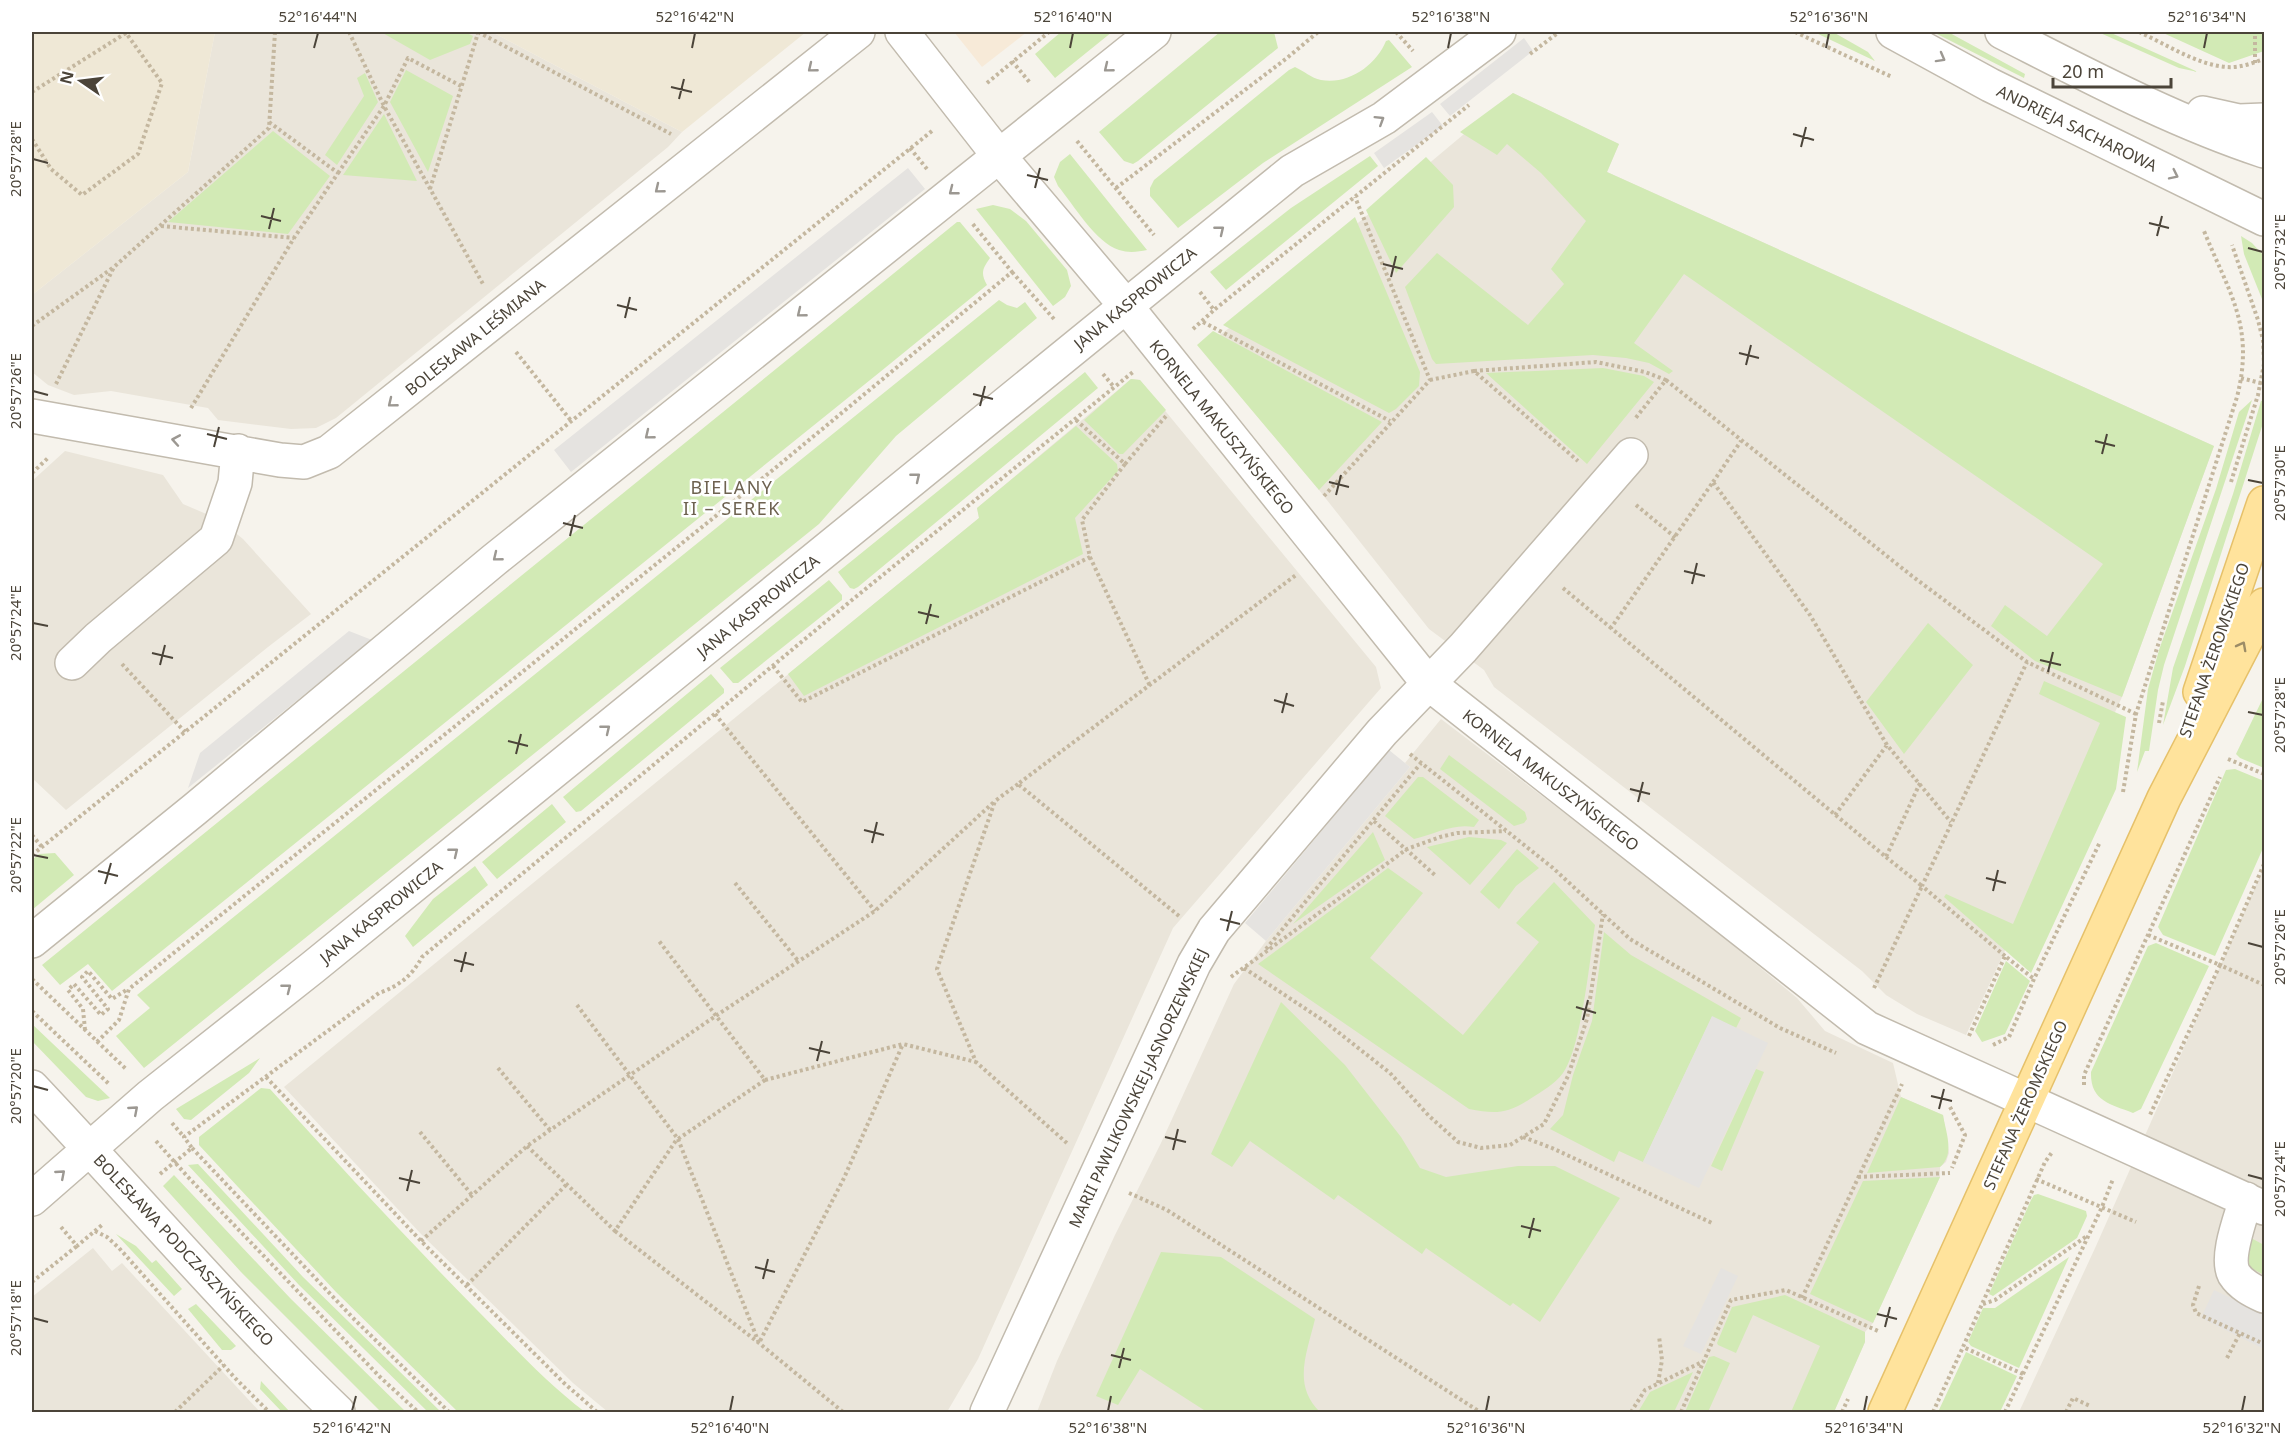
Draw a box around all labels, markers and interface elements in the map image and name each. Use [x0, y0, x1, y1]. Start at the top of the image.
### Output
text: 52°16'44"N [279, 6, 357, 26]
text: 52°16'42"N [656, 6, 734, 26]
text: 52°16'40"N [1034, 6, 1112, 26]
text: 52°16'38"N [1412, 6, 1490, 26]
text: 52°16'36"N [1790, 6, 1868, 26]
text: 52°16'34"N [2168, 6, 2246, 26]
north arrow [51, 51, 111, 111]
one-way arrow [1935, 51, 1945, 62]
scale bar [2053, 51, 2172, 89]
text: 20 m [2062, 59, 2104, 83]
one-way arrow [808, 61, 819, 72]
one-way arrow [1104, 61, 1115, 72]
text: N [54, 68, 79, 86]
street label: ANDRIEJA SACHAROWA [1993, 80, 2161, 177]
one-way arrow [1374, 115, 1384, 127]
text: 20°57'28"E [5, 121, 25, 197]
one-way arrow [2168, 168, 2179, 179]
one-way arrow [655, 182, 666, 193]
one-way arrow [949, 184, 960, 195]
text: 20°57'32"E [2269, 214, 2289, 290]
one-way arrow [1213, 226, 1224, 237]
street label: JANA KASPROWICZA [1068, 241, 1202, 356]
street label: BOLESŁAWA LEŚMIANA [400, 273, 550, 400]
one-way arrow [797, 306, 808, 317]
street label: KORNELA MAKUSZYŃSKIEGO [1145, 335, 1299, 519]
text: 20°57'26"E [5, 353, 25, 429]
one-way arrow [388, 395, 399, 406]
one-way arrow [645, 428, 656, 439]
one-way arrow [171, 435, 180, 447]
text: 20°57'30"E [2269, 445, 2289, 521]
one-way arrow [909, 473, 920, 484]
district label: BIELANY II – SEREK [683, 475, 781, 520]
street label: JANA KASPROWICZA [691, 549, 825, 664]
one-way arrow [493, 550, 504, 561]
street label: STEFANA ŻEROMSKIEGO [2174, 560, 2254, 740]
text: 20°57'24"E [5, 585, 25, 661]
one-way arrow [2235, 642, 2246, 652]
text: 20°57'28"E [2269, 677, 2289, 753]
street label: KORNELA MAKUSZYŃSKIEGO [1458, 704, 1644, 856]
one-way arrow [599, 726, 610, 737]
text: 20°57'22"E [5, 817, 25, 893]
one-way arrow [448, 849, 459, 860]
street label: JANA KASPROWICZA [314, 855, 448, 970]
text: 20°57'26"E [2269, 909, 2289, 985]
street label: MARII PAWLIKOWSKIEJ-JASNORZEWSKIEJ [1063, 945, 1213, 1231]
one-way arrow [280, 985, 291, 996]
street label: STEFANA ŻEROMSKIEGO [1978, 1017, 2072, 1193]
text: 20°57'20"E [5, 1048, 25, 1124]
one-way arrow [127, 1106, 138, 1117]
text: 20°57'24"E [2269, 1141, 2289, 1217]
street label: BOLESŁAWA PODCZASZYŃSKIEGO [89, 1149, 279, 1351]
one-way arrow [54, 1170, 65, 1181]
text: 20°57'18"E [5, 1280, 25, 1356]
text: 52°16'42"N [313, 1417, 391, 1437]
text: 52°16'40"N [691, 1417, 769, 1437]
text: 52°16'38"N [1069, 1417, 1147, 1437]
text: 52°16'36"N [1447, 1417, 1525, 1437]
text: 52°16'34"N [1825, 1417, 1903, 1437]
text: 52°16'32"N [2203, 1417, 2281, 1437]

